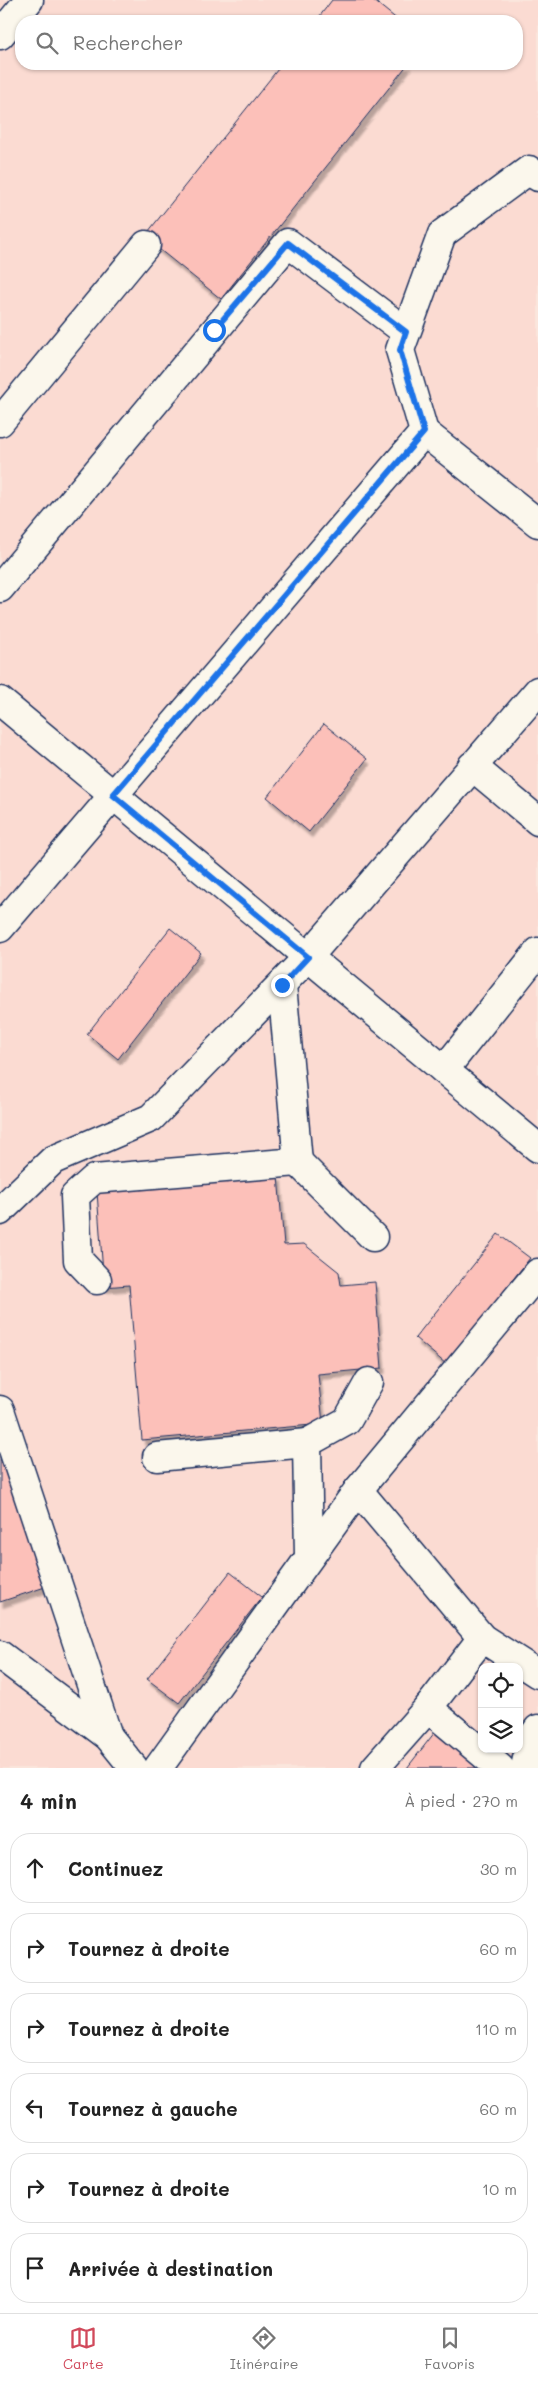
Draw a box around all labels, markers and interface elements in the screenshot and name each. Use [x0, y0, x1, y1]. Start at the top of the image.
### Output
search box [15, 15, 523, 70]
icon: search [33, 29, 61, 57]
text: Rechercher [73, 30, 183, 55]
route start [203, 319, 226, 342]
route end [271, 974, 294, 997]
map controls [478, 1663, 523, 1753]
button: locate [478, 1663, 523, 1708]
button: layers [478, 1708, 523, 1753]
text: 4 min [20, 1787, 77, 1814]
text: À pied · 270 m [404, 1790, 518, 1811]
icon: ahead [21, 1854, 49, 1882]
text: Continuez [68, 1856, 163, 1881]
text: 30 m [480, 1858, 517, 1879]
icon: right [21, 1934, 49, 1962]
text: Tournez à droite [68, 1936, 230, 1961]
text: 60 m [480, 1938, 517, 1959]
icon: right [21, 2014, 49, 2042]
text: Tournez à droite [68, 2016, 230, 2041]
text: 110 m [475, 2018, 517, 2039]
icon: left [21, 2094, 49, 2122]
text: Tournez à gauche [68, 2096, 237, 2121]
text: 60 m [480, 2098, 517, 2119]
icon: right [21, 2174, 49, 2202]
text: Tournez à droite [68, 2176, 230, 2201]
text: 10 m [482, 2178, 517, 2199]
icon: arrive [21, 2254, 49, 2282]
text: Arrivée à destination [68, 2256, 273, 2281]
tab: Carte [63, 2324, 104, 2373]
tab: Itinéraire [230, 2324, 298, 2373]
tab: Favoris [425, 2324, 475, 2373]

